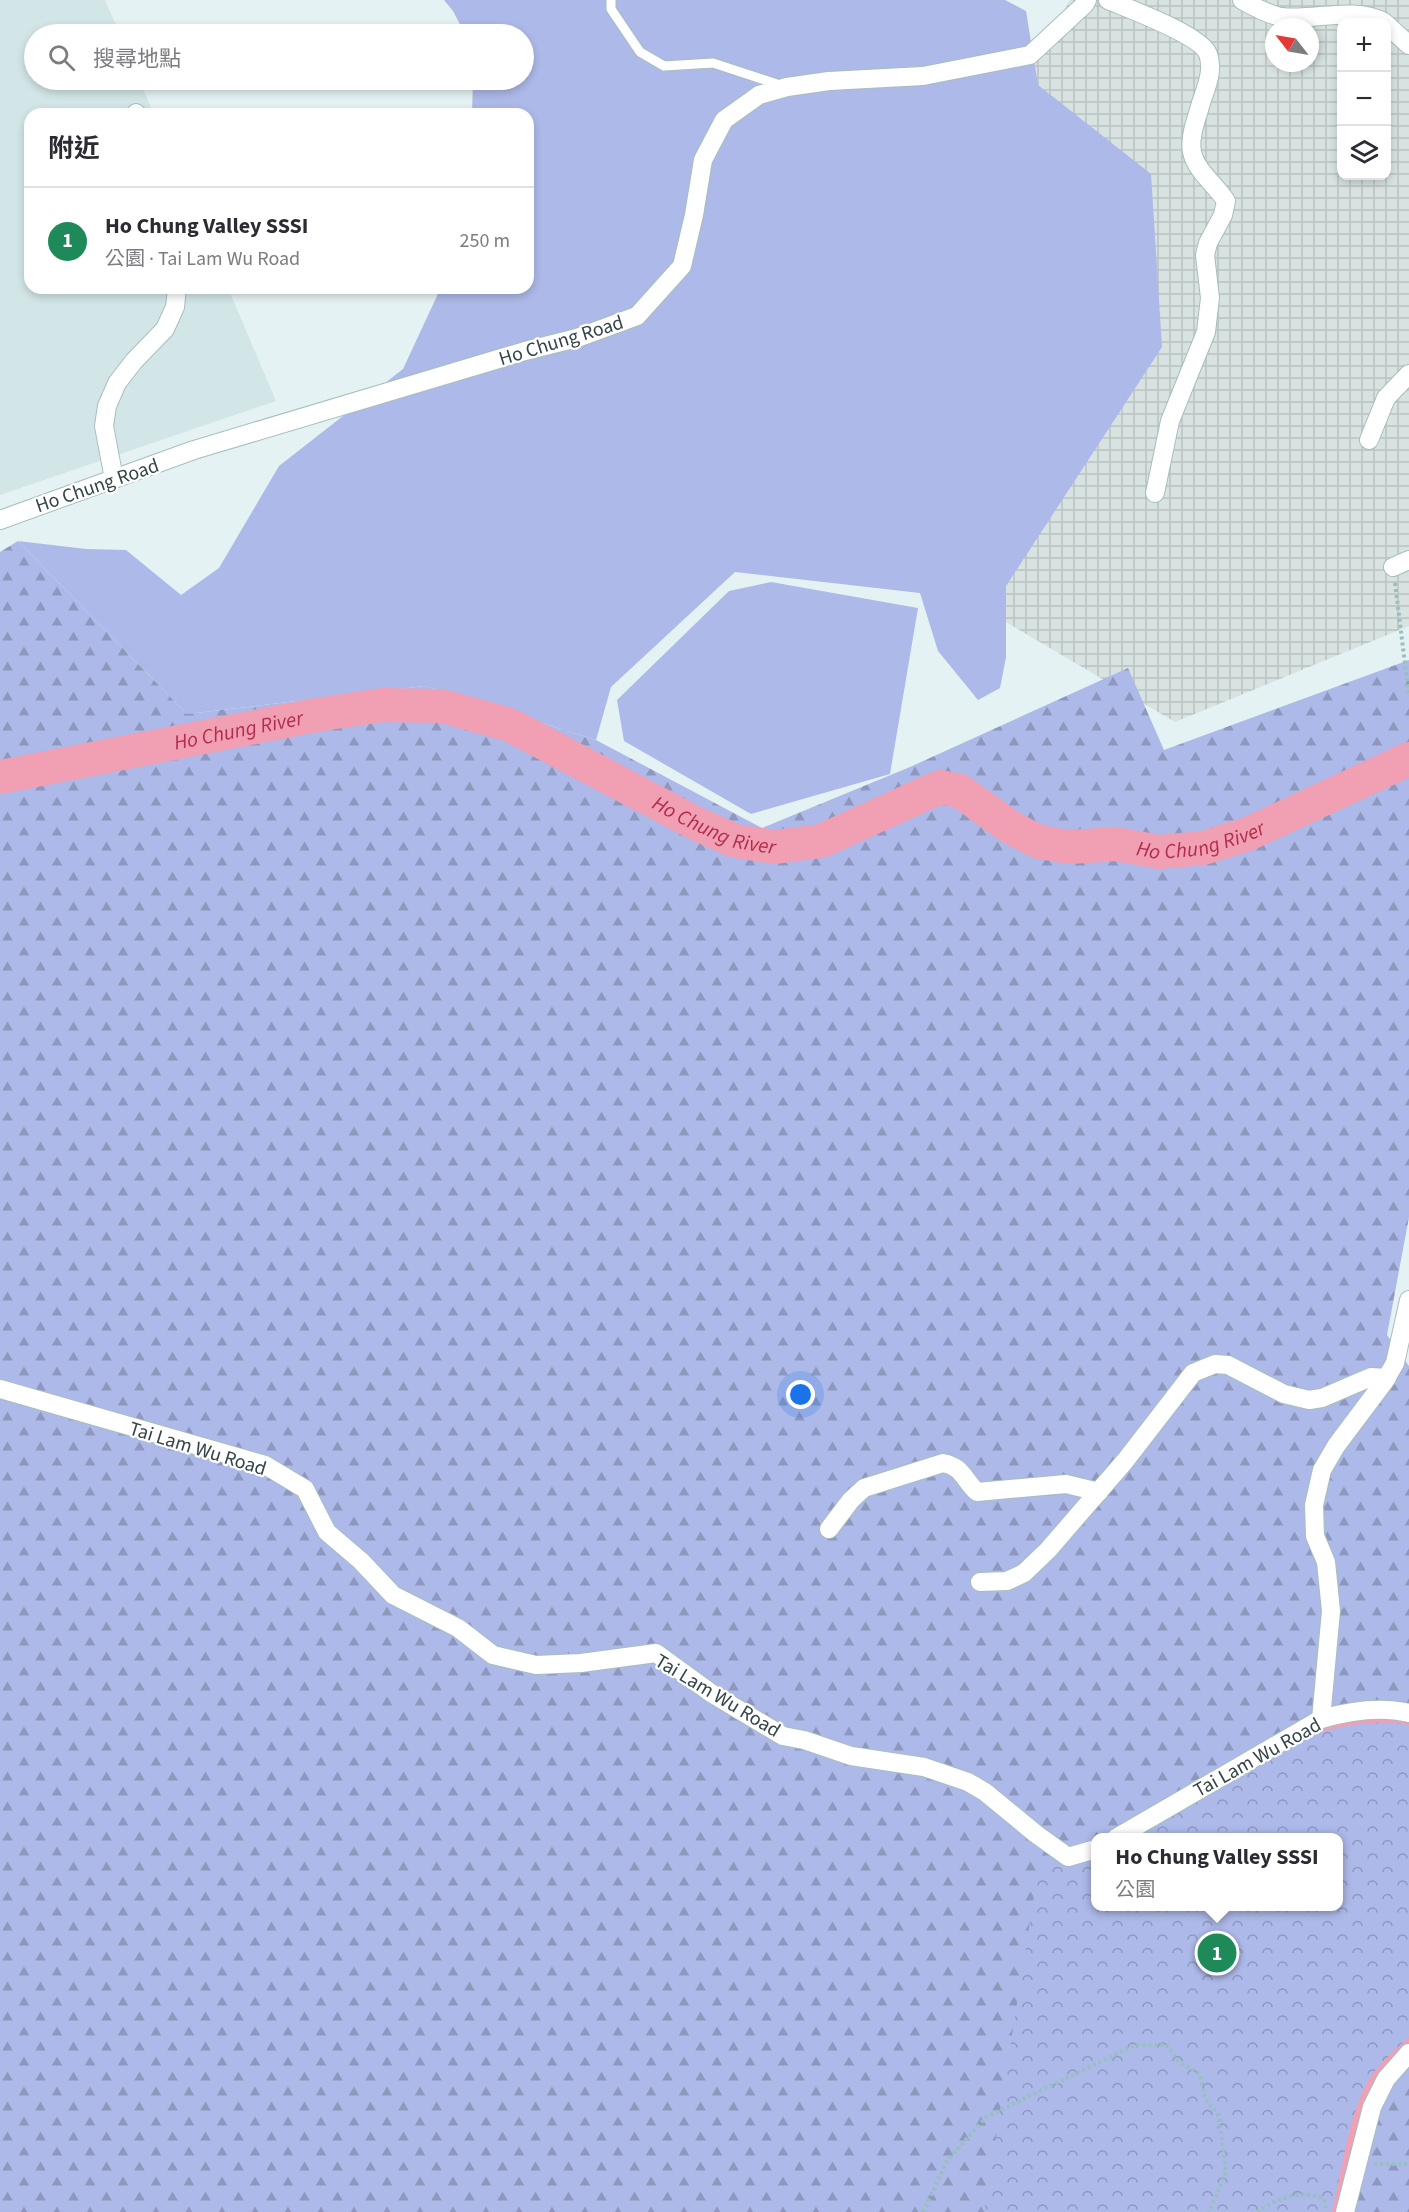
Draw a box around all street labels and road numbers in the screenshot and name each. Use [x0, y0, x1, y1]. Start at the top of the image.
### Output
street label: Ho Chung Road [496, 309, 627, 373]
street label: Ho Chung Road [32, 452, 163, 520]
street label: Tai Lam Wu Road [126, 1415, 270, 1483]
street label: Tai Lam Wu Road [649, 1647, 786, 1744]
street label: Tai Lam Wu Road [1189, 1711, 1326, 1805]

